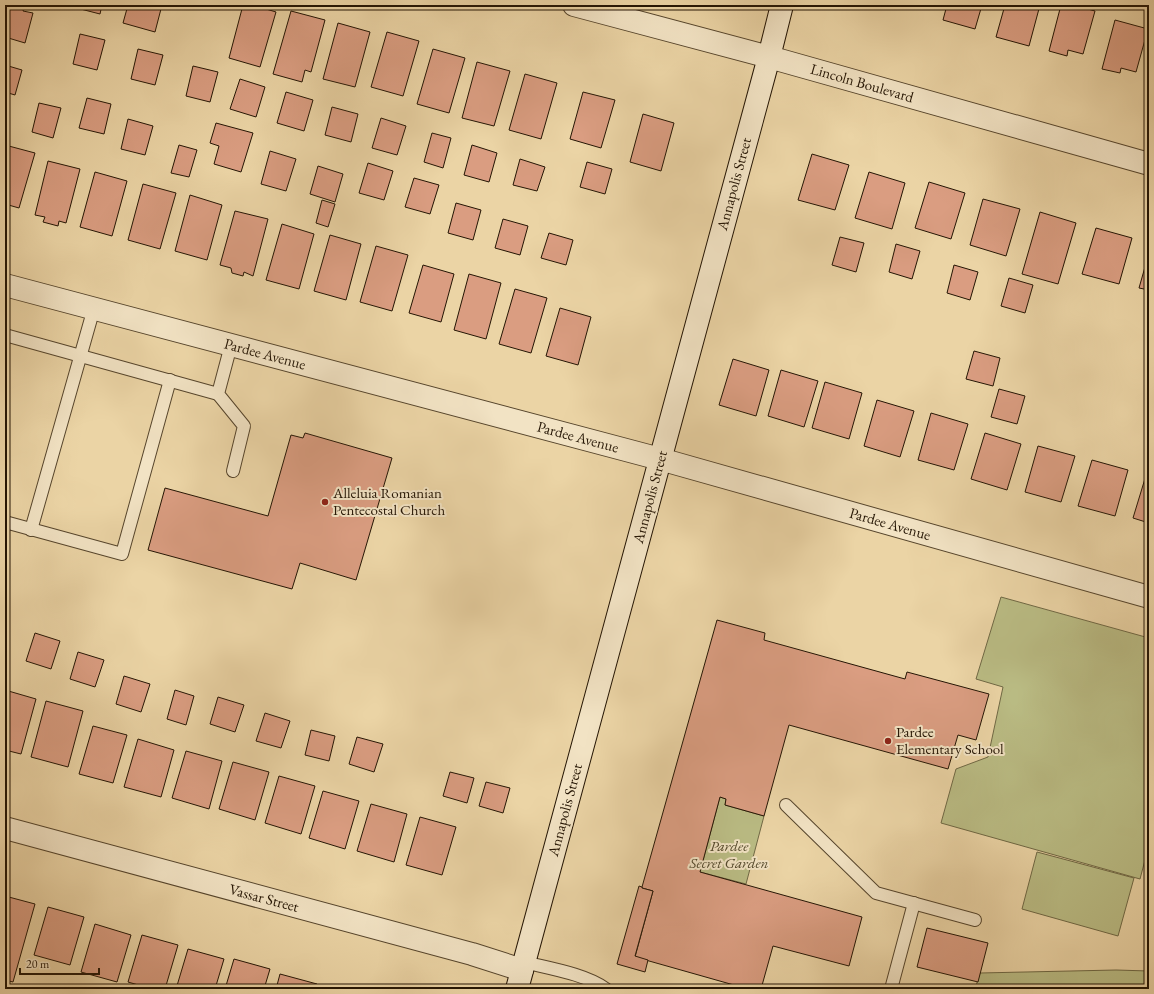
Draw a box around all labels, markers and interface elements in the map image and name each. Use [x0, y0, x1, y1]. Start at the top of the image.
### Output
street label: Lincoln Boulevard [808, 59, 916, 106]
street label: Annapolis Street [712, 135, 755, 233]
street label: Pardee Avenue [222, 334, 308, 374]
street label: Pardee Avenue [535, 417, 621, 457]
street label: Annapolis Street [628, 448, 671, 546]
place label: Alleluia Romanian Pentecostal Church [332, 483, 445, 519]
marker: Alleluia Romanian Pentecostal Church [320, 497, 330, 507]
street label: Pardee Avenue [847, 503, 933, 544]
place label: Pardee Elementary School [896, 722, 1004, 758]
marker: Pardee Elementary School [883, 736, 893, 746]
street label: Annapolis Street [543, 761, 586, 859]
park label: Pardee Secret Garden [689, 836, 768, 872]
street label: Vassar Street [227, 879, 301, 916]
scale bar [20, 950, 99, 976]
text: 20 m [26, 956, 50, 972]

